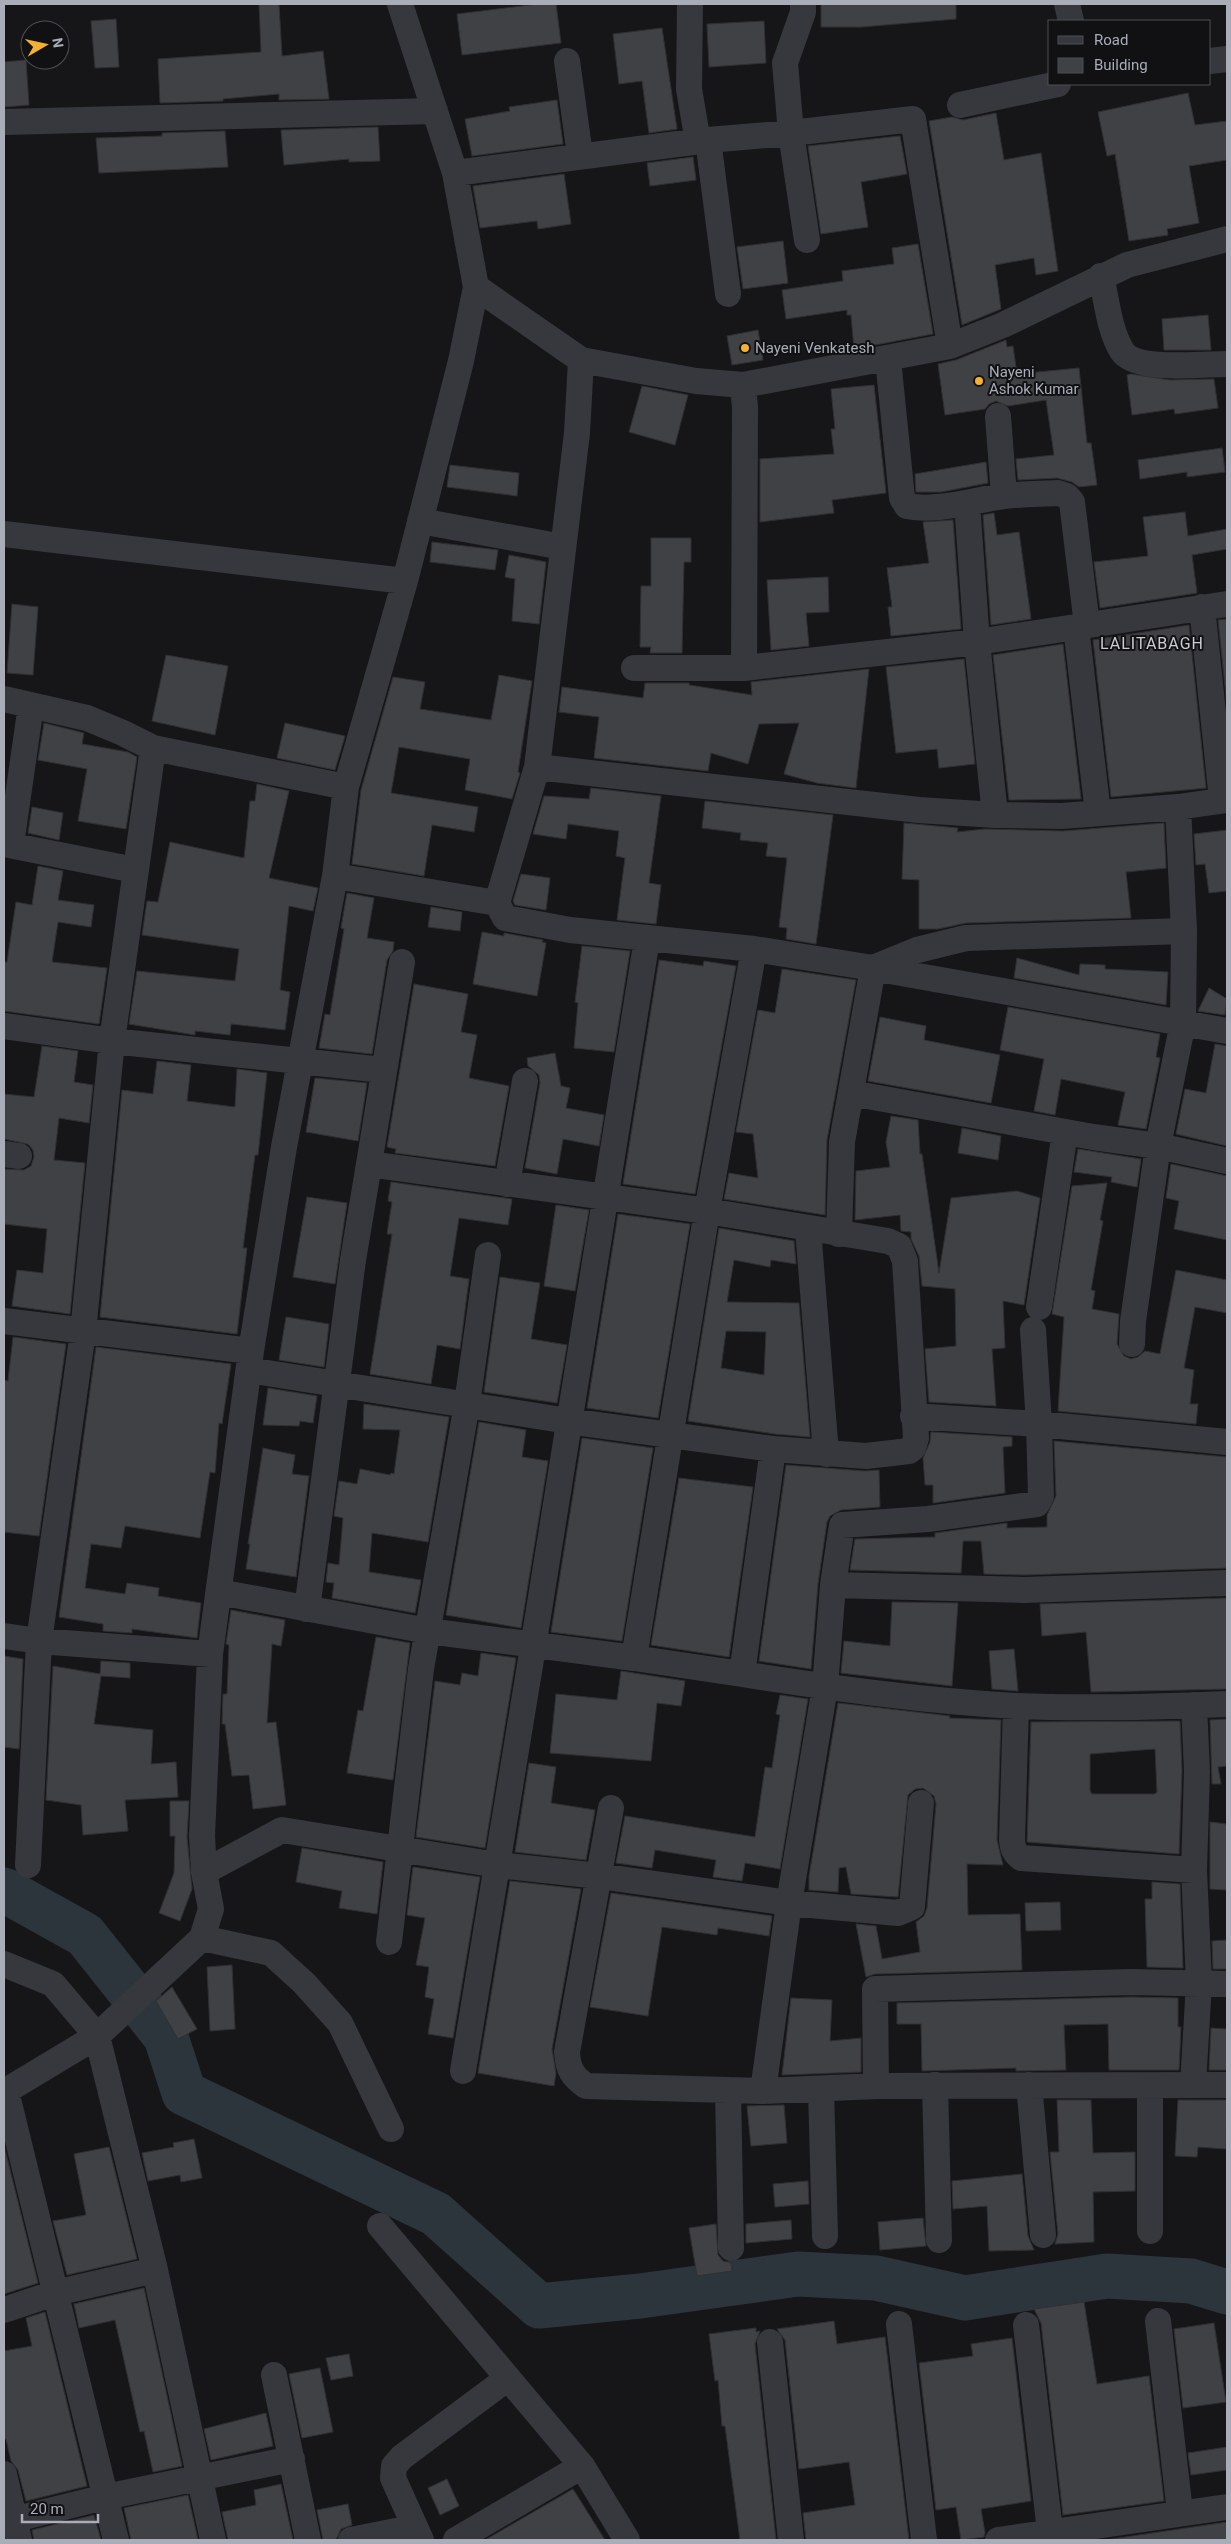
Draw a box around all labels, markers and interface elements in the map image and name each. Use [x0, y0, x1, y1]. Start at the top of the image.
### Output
north arrow [20, 20, 70, 70]
legend [1048, 20, 1211, 85]
text: Road [1094, 31, 1128, 49]
text: N [49, 37, 67, 49]
text: Building [1094, 56, 1148, 74]
place label: Nayeni Venkatesh [755, 339, 874, 357]
marker: Nayeni Venkatesh [739, 342, 751, 354]
place label: Nayeni Ashok Kumar [989, 363, 1079, 398]
marker: Nayeni Ashok Kumar [973, 375, 985, 387]
district label: LALITABAGH [1100, 634, 1204, 653]
scale bar [22, 2492, 99, 2524]
text: 20 m [30, 2500, 64, 2518]

